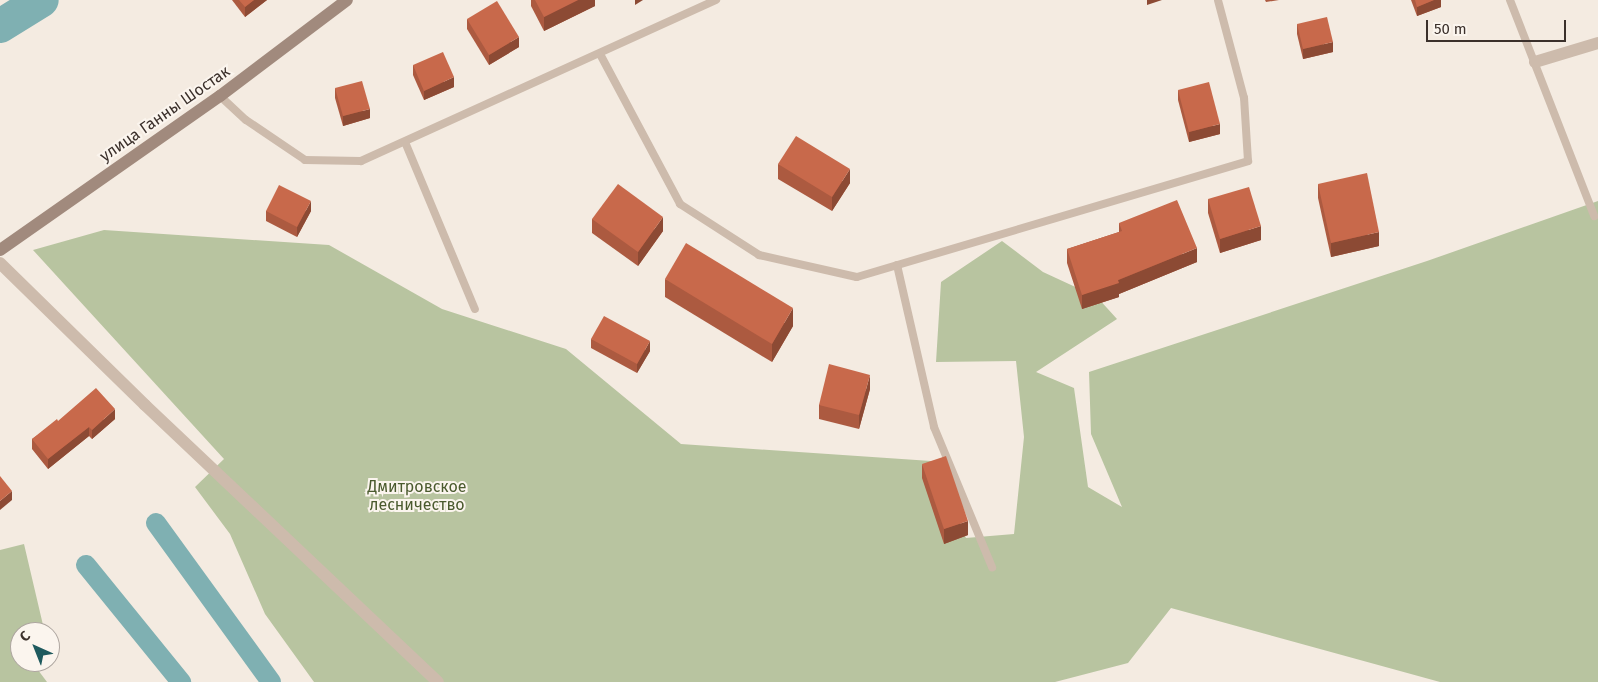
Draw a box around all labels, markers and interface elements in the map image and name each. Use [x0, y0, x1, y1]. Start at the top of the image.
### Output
scale bar [1428, 10, 1568, 42]
text: 50 m [1434, 20, 1467, 38]
street label: улица Ганны Шостак [96, 62, 234, 166]
park label: Дмитровское лесничество [367, 477, 467, 515]
north arrow [10, 622, 60, 672]
text: С [16, 628, 34, 645]

